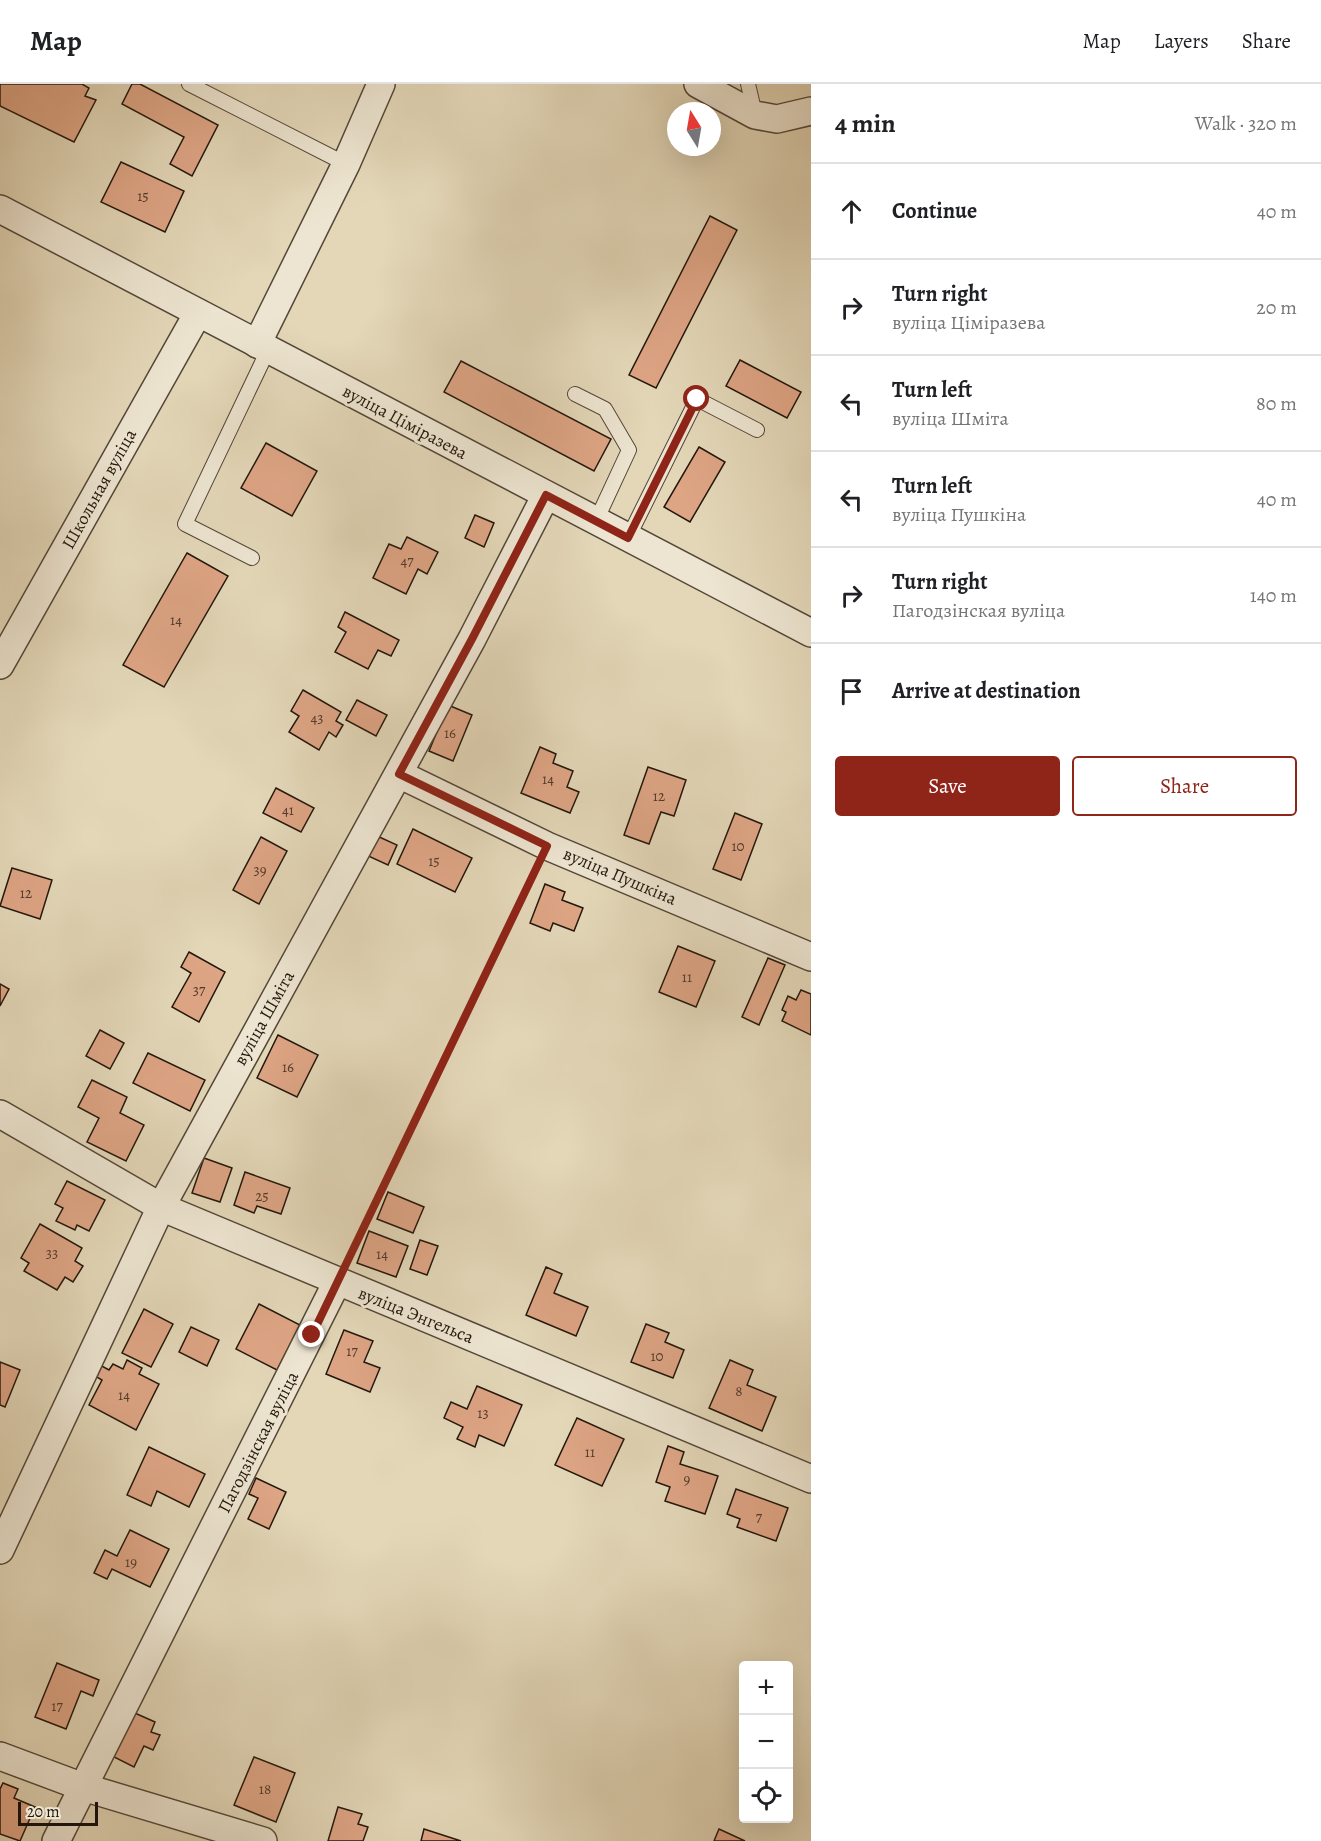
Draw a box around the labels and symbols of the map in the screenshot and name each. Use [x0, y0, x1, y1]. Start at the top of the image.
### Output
north arrow [667, 102, 721, 156]
house number: 15 [137, 186, 149, 206]
street label: вуліца Ціміразева [338, 379, 472, 465]
route start [683, 385, 709, 411]
street label: Школьная вуліца [56, 424, 142, 553]
house number: 47 [400, 551, 414, 571]
house number: 14 [170, 610, 182, 630]
house number: 43 [310, 708, 324, 728]
house number: 16 [444, 723, 456, 743]
house number: 14 [542, 769, 554, 789]
house number: 12 [653, 786, 665, 806]
house number: 41 [282, 800, 294, 820]
house number: 10 [731, 836, 745, 856]
street label: вуліца Пушкіна [560, 841, 681, 911]
house number: 15 [428, 851, 440, 871]
house number: 39 [253, 860, 267, 880]
house number: 12 [20, 883, 32, 903]
street label: вуліца Шміта [228, 966, 300, 1070]
house number: 11 [682, 967, 692, 987]
house number: 37 [193, 980, 206, 1000]
house number: 16 [282, 1057, 294, 1077]
house number: 25 [255, 1186, 269, 1206]
house number: 33 [46, 1243, 58, 1263]
house number: 14 [376, 1244, 388, 1264]
street label: вуліца Энгельса [355, 1281, 478, 1349]
route end [298, 1321, 324, 1347]
house number: 17 [346, 1341, 358, 1361]
house number: 10 [650, 1346, 664, 1366]
street label: Пагодзінская вуліца [212, 1367, 304, 1517]
house number: 8 [735, 1381, 743, 1401]
house number: 14 [118, 1385, 130, 1405]
house number: 13 [477, 1403, 489, 1423]
house number: 11 [585, 1442, 595, 1462]
house number: 9 [684, 1469, 691, 1489]
house number: 7 [756, 1507, 763, 1527]
house number: 19 [125, 1552, 137, 1572]
house number: 17 [51, 1696, 63, 1716]
house number: 18 [259, 1779, 271, 1799]
scale bar [18, 1799, 98, 1826]

